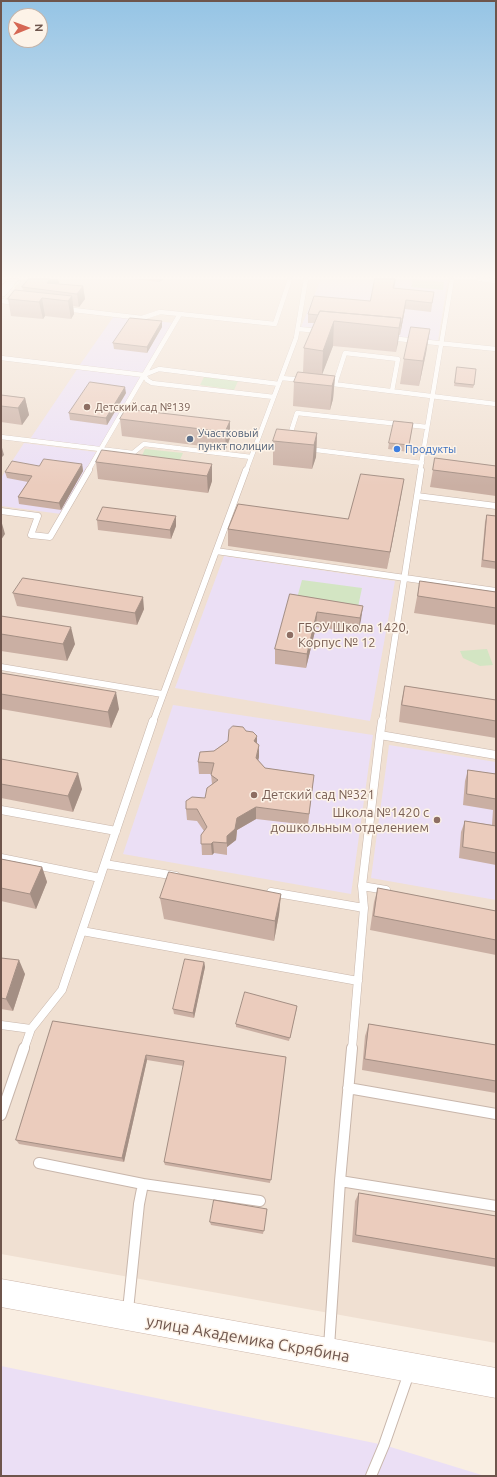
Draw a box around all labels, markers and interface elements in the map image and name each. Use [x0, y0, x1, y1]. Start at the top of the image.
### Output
north arrow [8, 8, 48, 48]
text: N [33, 24, 45, 32]
place label: Детский сад №139 [95, 400, 190, 414]
marker: Детский сад №139 [82, 402, 92, 412]
place label: Участковый пункт полиции [198, 426, 274, 452]
marker: Участковый пункт полиции [185, 434, 195, 444]
place label: Продукты [405, 442, 456, 456]
marker: Продукты [392, 444, 402, 454]
place label: ГБОУ Школа 1420, Корпус № 12 [298, 620, 409, 651]
marker: ГБОУ Школа 1420, Корпус № 12 [285, 630, 295, 640]
place label: Детский сад №321 [262, 787, 375, 803]
marker: Детский сад №321 [249, 790, 259, 800]
place label: Школа №1420 с дошкольным отделением [271, 805, 429, 836]
marker: Школа №1420 с дошкольным отделением [432, 815, 442, 825]
street label: улица Академика Скрябина [145, 1312, 351, 1366]

